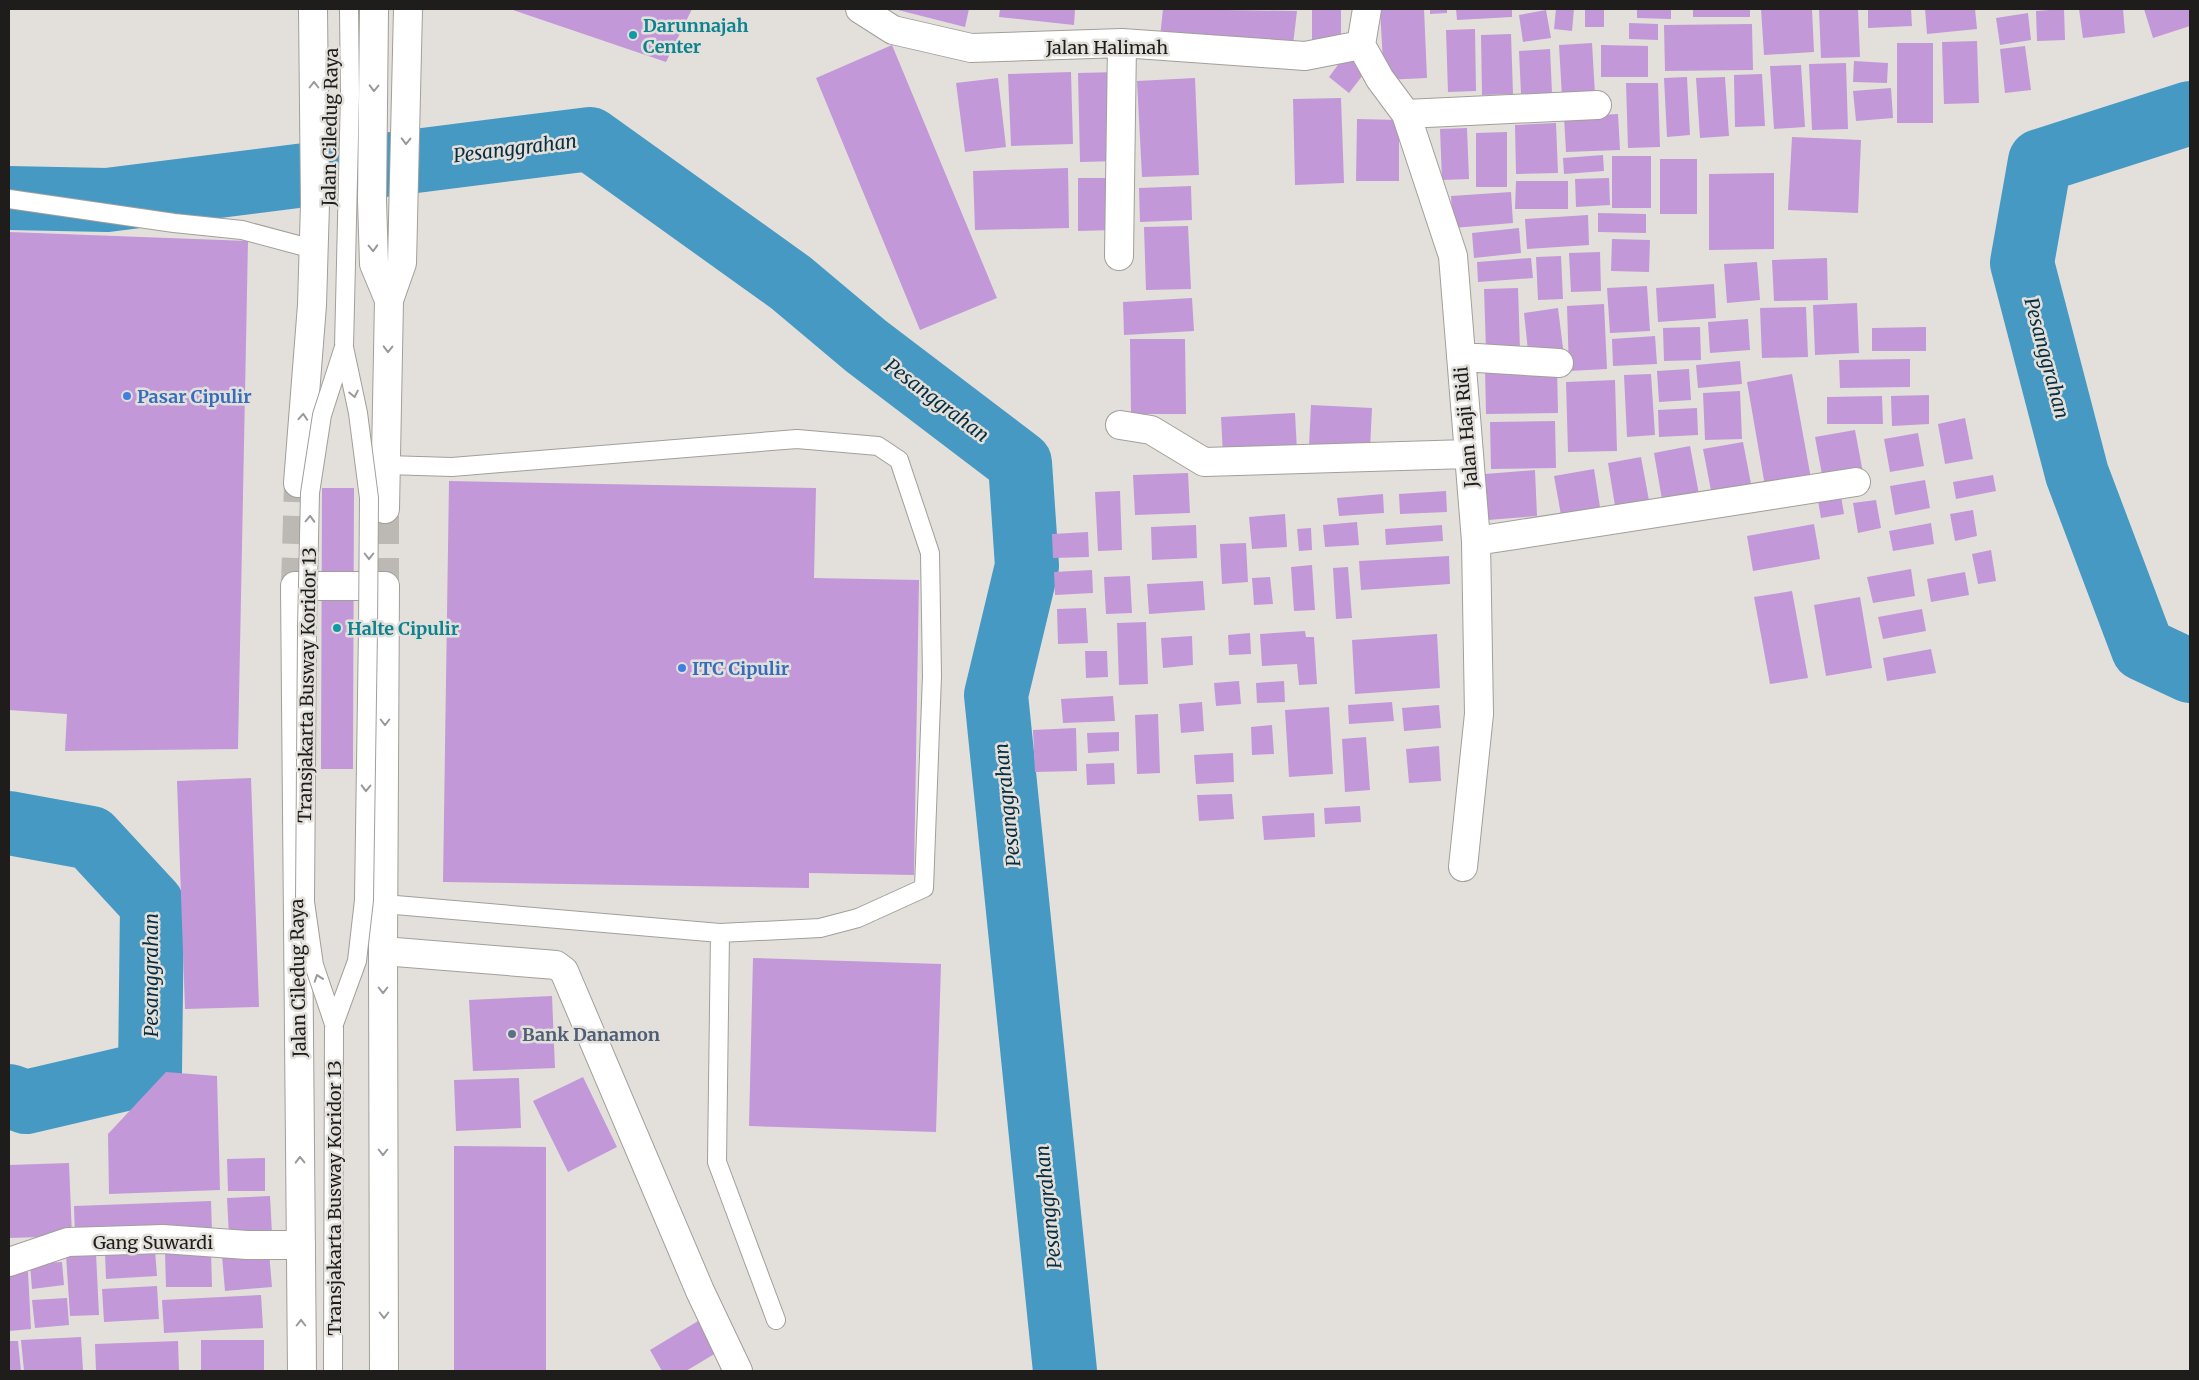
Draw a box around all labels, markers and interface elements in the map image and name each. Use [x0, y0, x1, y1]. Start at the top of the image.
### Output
place label: Darunnajah Center [643, 14, 749, 58]
marker: Darunnajah Center [627, 29, 639, 41]
street label: Jalan Halimah [1045, 36, 1168, 59]
street label: Jalan Ciledug Raya [317, 47, 343, 208]
one-way arrow [309, 81, 319, 88]
one-way arrow [368, 84, 379, 92]
water label: Pesanggrahan [452, 129, 578, 167]
one-way arrow [401, 138, 411, 145]
one-way arrow [368, 245, 379, 253]
water label: Pesanggrahan [2019, 295, 2075, 421]
one-way arrow [383, 345, 394, 353]
water label: Pesanggrahan [880, 353, 994, 447]
street label: Jalan Haji Ridi [1449, 365, 1483, 490]
place label: Pasar Cipulir [137, 385, 252, 408]
marker: Pasar Cipulir [121, 390, 133, 402]
one-way arrow [348, 390, 359, 399]
one-way arrow [297, 413, 308, 421]
one-way arrow [305, 515, 315, 522]
street label: Transjakarta Busway Koridor 13 [293, 547, 321, 823]
one-way arrow [364, 552, 374, 560]
place label: Halte Cipulir [347, 617, 459, 640]
marker: Halte Cipulir [331, 622, 343, 634]
place label: ITC Cipulir [692, 657, 789, 680]
marker: ITC Cipulir [676, 662, 688, 674]
one-way arrow [380, 719, 390, 727]
water label: Pesanggrahan [989, 742, 1025, 868]
one-way arrow [361, 785, 371, 793]
street label: Jalan Ciledug Raya [285, 898, 311, 1059]
water label: Pesanggrahan [139, 913, 163, 1037]
one-way arrow [314, 974, 324, 982]
one-way arrow [378, 986, 388, 994]
place label: Bank Danamon [522, 1023, 660, 1046]
marker: Bank Danamon [506, 1028, 518, 1040]
street label: Transjakarta Busway Koridor 13 [323, 1060, 346, 1336]
water label: Pesanggrahan [1030, 1144, 1066, 1270]
one-way arrow [378, 1148, 388, 1156]
one-way arrow [295, 1156, 305, 1164]
street label: Gang Suwardi [93, 1231, 213, 1254]
one-way arrow [379, 1311, 389, 1319]
one-way arrow [296, 1318, 306, 1326]

